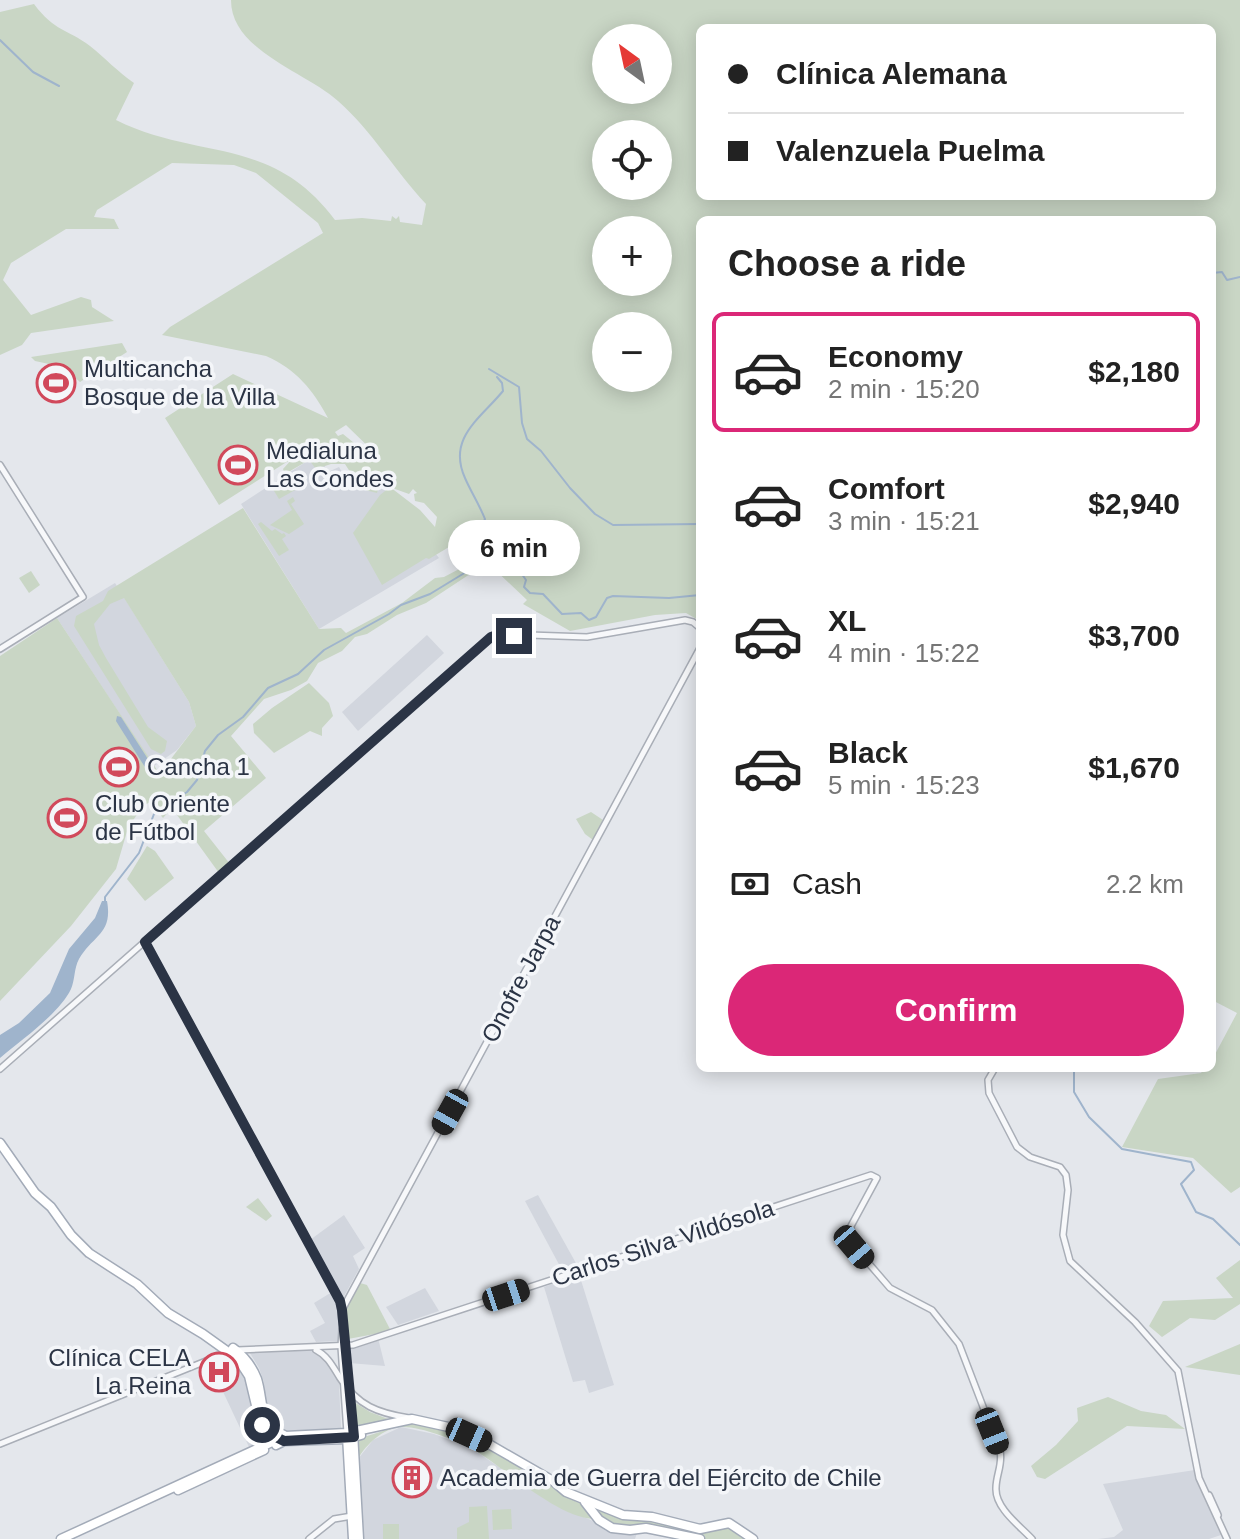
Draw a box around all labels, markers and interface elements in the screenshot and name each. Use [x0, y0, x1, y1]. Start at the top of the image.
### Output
north arrow [592, 24, 672, 104]
map controls [592, 24, 672, 392]
text: Clínica Alemana [776, 57, 1007, 90]
button: locate [592, 120, 672, 200]
text: Valenzuela Puelma [776, 134, 1044, 167]
button: + [592, 216, 672, 296]
text: Choose a ride [728, 243, 966, 284]
button: − [592, 312, 672, 392]
icon: car [732, 336, 804, 408]
text: Economy [828, 340, 963, 373]
place label: Multicancha Bosque de la Villa [84, 355, 276, 410]
text: $2,180 [1088, 355, 1180, 388]
sports icon: Multicancha Bosque de la Villa [35, 362, 77, 404]
text: 2 min · 15:20 [828, 374, 980, 404]
place label: Medialuna Las Condes [266, 437, 394, 492]
sports icon: Medialuna Las Condes [217, 444, 259, 486]
icon: car [732, 468, 804, 540]
text: Comfort [828, 472, 945, 505]
text: $2,940 [1088, 487, 1180, 520]
text: 3 min · 15:21 [828, 506, 980, 536]
callout: 6 min [448, 520, 580, 576]
text: 6 min [480, 533, 548, 563]
icon: car [732, 600, 804, 672]
text: XL [828, 604, 866, 637]
route end [496, 618, 532, 654]
text: $3,700 [1088, 619, 1180, 652]
text: 4 min · 15:22 [828, 638, 980, 668]
icon: car [732, 732, 804, 804]
text: Black [828, 736, 908, 769]
sports icon: Cancha 1 [98, 746, 140, 788]
text: $1,670 [1088, 751, 1180, 784]
place label: Cancha 1 [147, 753, 250, 780]
text: 5 min · 15:23 [828, 770, 980, 800]
place label: Club Oriente de Fútbol [95, 790, 230, 845]
sports icon: Club Oriente de Fútbol [46, 797, 88, 839]
icon: cash [728, 862, 772, 906]
text: Cash [792, 867, 862, 900]
text: 2.2 km [1106, 869, 1184, 899]
street label: Onofre Jarpa [476, 910, 566, 1047]
button: Confirm [728, 964, 1184, 1056]
car [428, 1085, 472, 1139]
street label: Carlos Silva Vildósola [549, 1194, 778, 1291]
car [829, 1221, 879, 1273]
car [479, 1276, 533, 1314]
place label: Clínica CELA La Reina [48, 1344, 192, 1399]
hospital icon: Clínica CELA La Reina [198, 1351, 240, 1393]
car [972, 1404, 1012, 1458]
route start [244, 1407, 280, 1443]
car [442, 1414, 496, 1456]
building icon: Academia de Guerra del Ejército de Chile [391, 1457, 433, 1499]
place label: Academia de Guerra del Ejército de Chile [440, 1464, 882, 1491]

